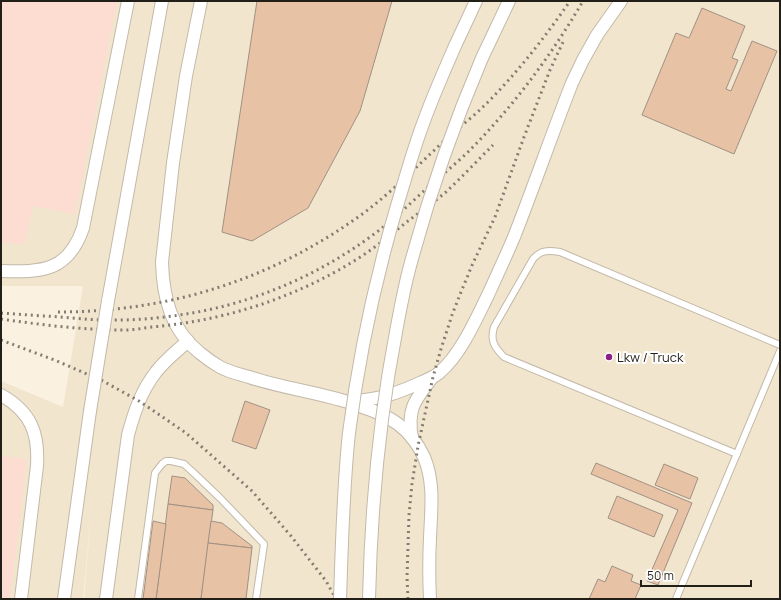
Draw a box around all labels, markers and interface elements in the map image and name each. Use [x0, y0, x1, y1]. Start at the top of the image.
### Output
place label: Lkw / Truck [617, 348, 684, 366]
marker: Lkw / Truck [604, 352, 614, 362]
scale bar [641, 562, 751, 588]
text: 50 m [647, 567, 674, 584]

